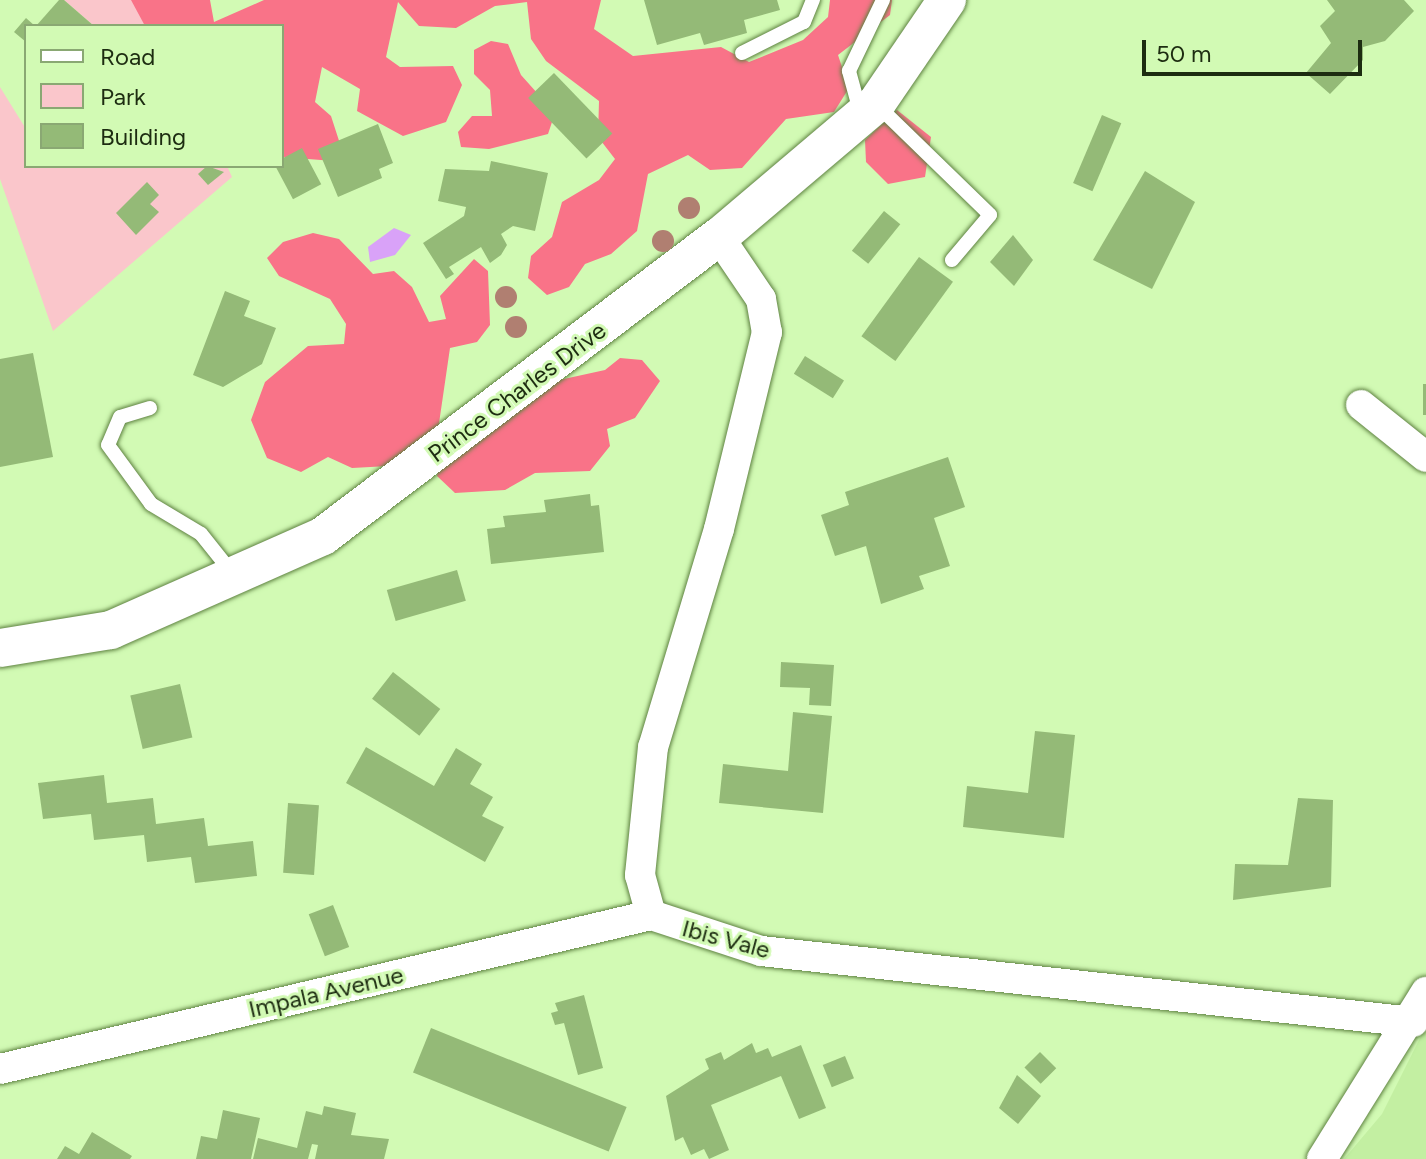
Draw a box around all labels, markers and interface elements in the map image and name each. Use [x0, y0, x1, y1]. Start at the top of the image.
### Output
legend [24, 24, 284, 168]
scale bar [1146, 24, 1366, 74]
text: 50 m [1156, 39, 1212, 68]
text: Road [100, 42, 155, 71]
text: Park [100, 82, 146, 111]
text: Building [100, 122, 186, 151]
street label: Prince Charles Drive [423, 316, 611, 468]
street label: Ibis Vale [679, 914, 773, 964]
street label: Impala Avenue [246, 960, 406, 1024]

